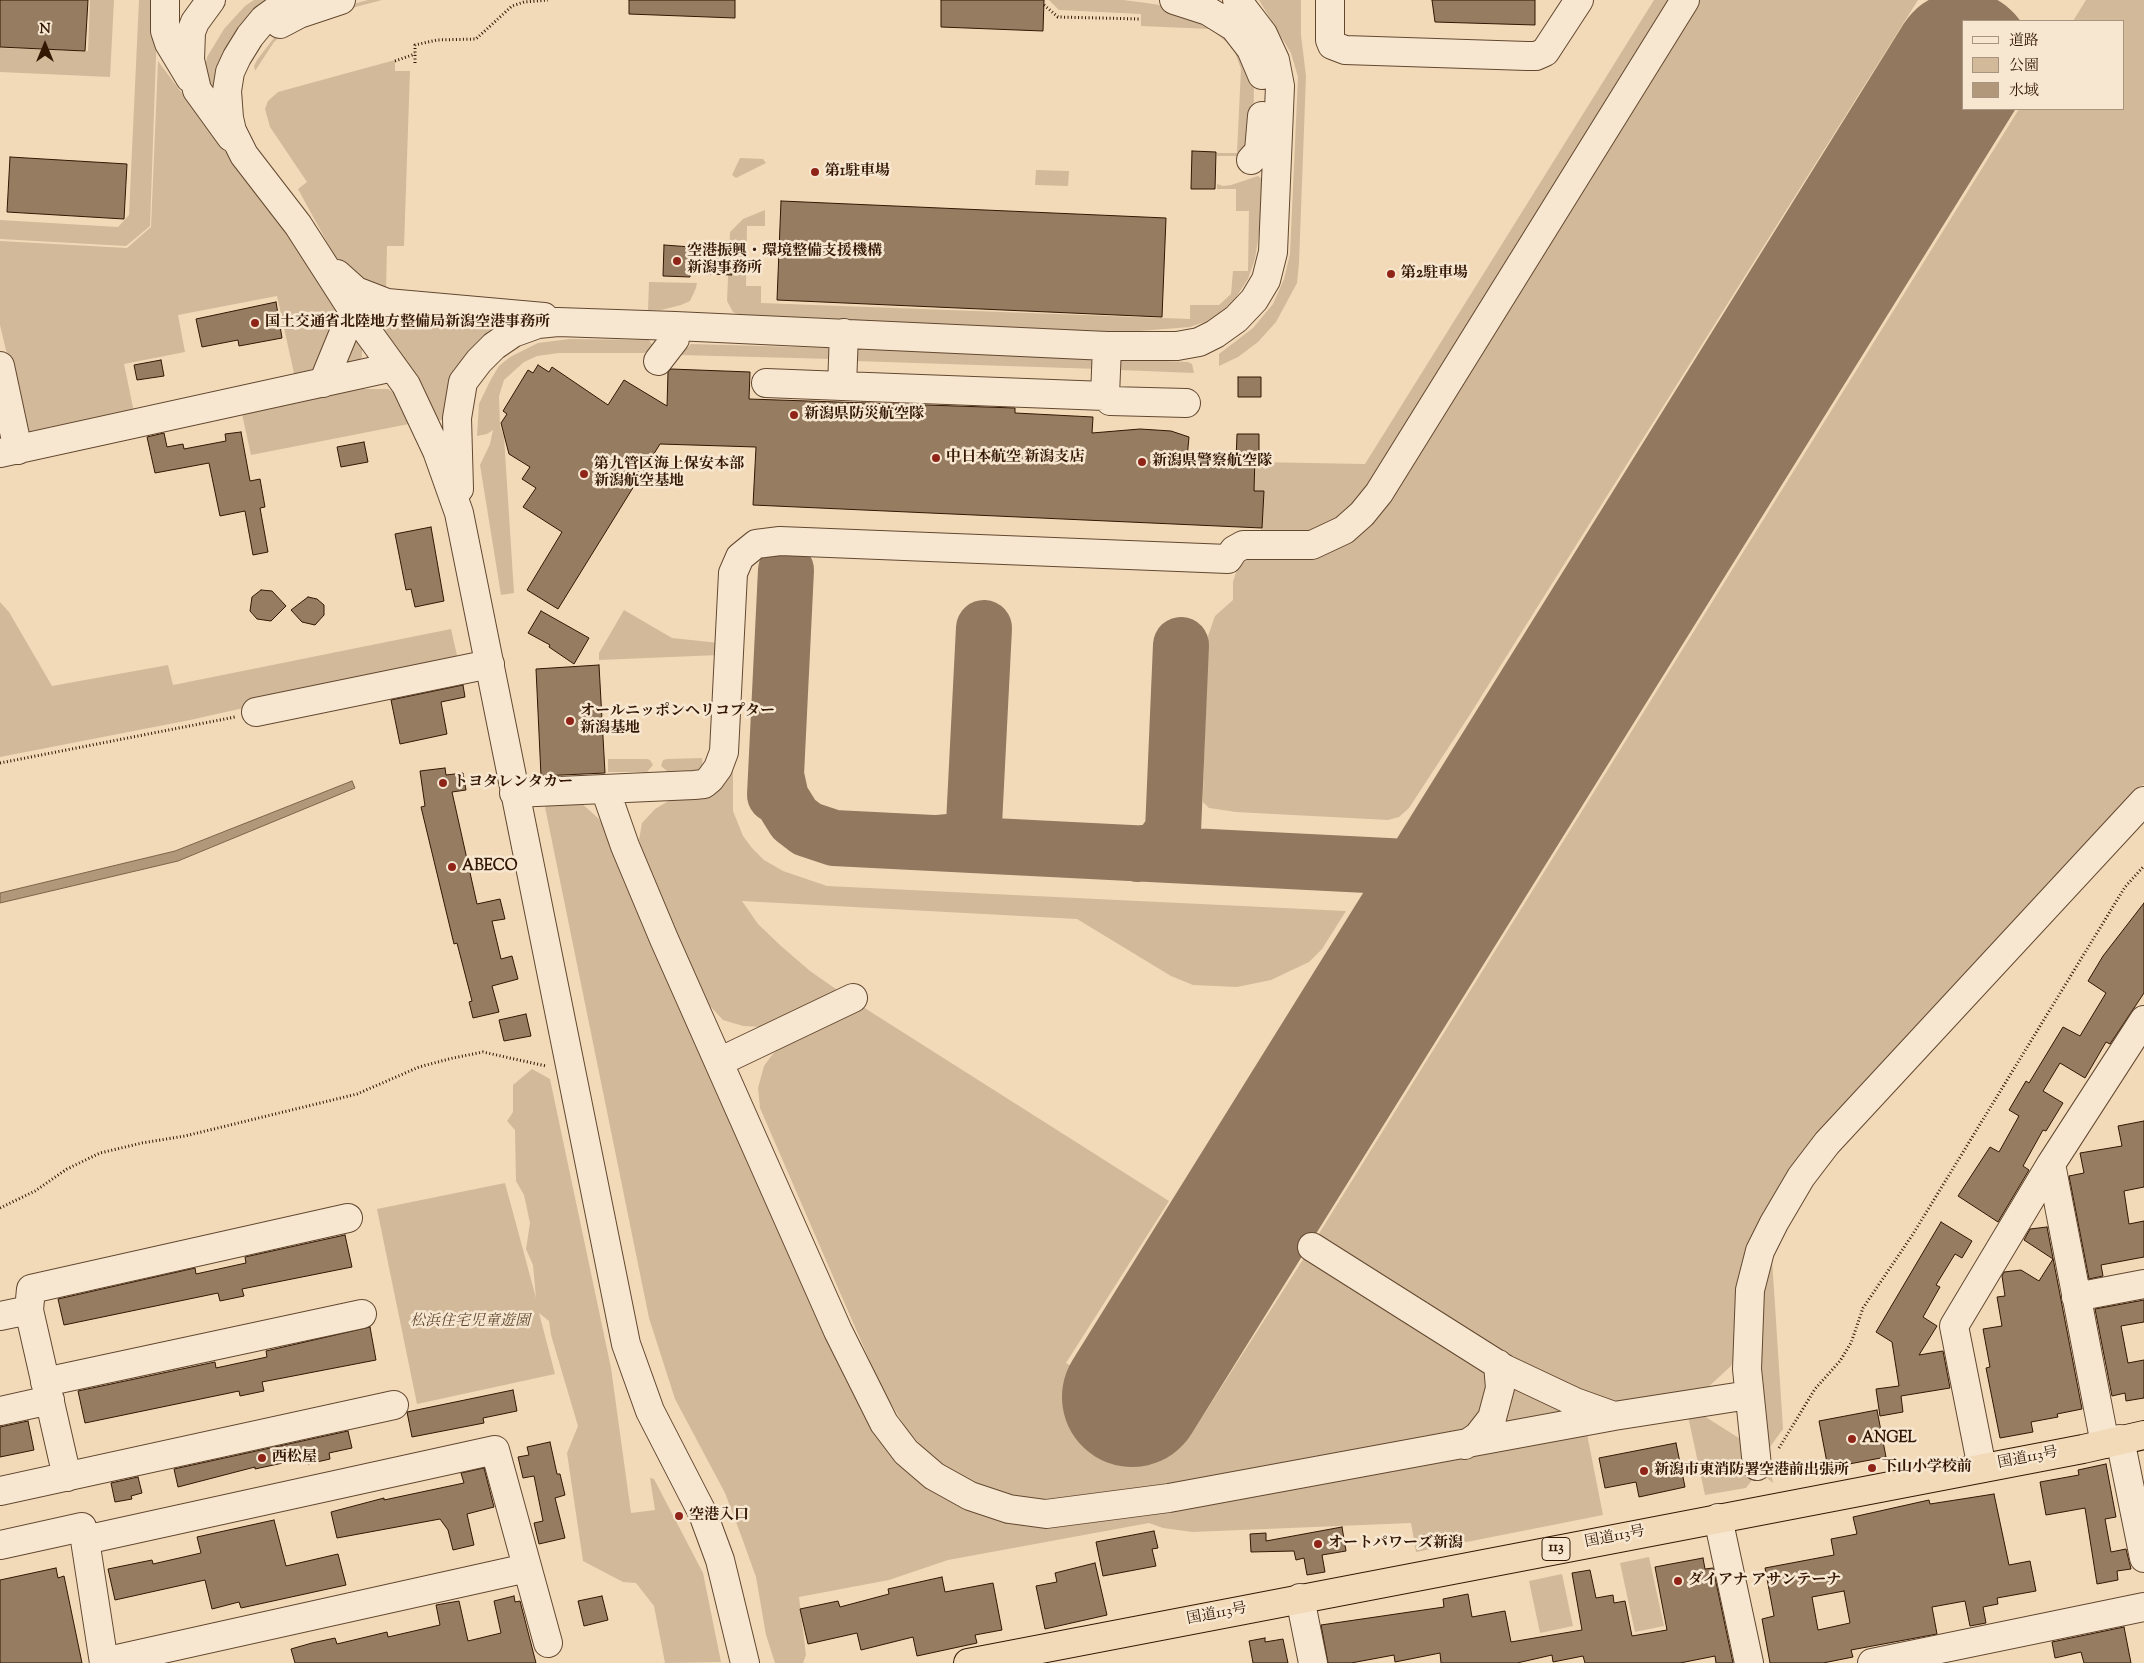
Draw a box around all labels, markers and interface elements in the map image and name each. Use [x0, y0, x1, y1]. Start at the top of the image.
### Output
north arrow [20, 20, 70, 70]
text: N [39, 20, 51, 40]
legend [1962, 20, 2124, 110]
text: 道路 [2009, 31, 2039, 52]
text: 公園 [2009, 56, 2039, 77]
text: 水域 [2009, 81, 2039, 102]
place label: 第1駐車場 [825, 163, 890, 181]
marker: 第1駐車場 [809, 166, 821, 178]
place label: 空港振興・環境整備支援機構 新潟事務所 [687, 243, 882, 278]
marker: 空港振興・環境整備支援機構 新潟事務所 [671, 255, 683, 267]
place label: 第2駐車場 [1401, 265, 1468, 283]
marker: 第2駐車場 [1385, 268, 1397, 280]
place label: 国土交通省北陸地方整備局新潟空港事務所 [265, 314, 550, 332]
marker: 国土交通省北陸地方整備局新潟空港事務所 [249, 317, 261, 329]
place label: 新潟県防災航空隊 [804, 406, 924, 424]
marker: 新潟県防災航空隊 [788, 409, 800, 421]
place label: 中日本航空 新潟支店 [946, 449, 1084, 467]
marker: 中日本航空 新潟支店 [930, 452, 942, 464]
place label: 新潟県警察航空隊 [1152, 453, 1272, 471]
place label: 第九管区海上保安本部 新潟航空基地 [594, 456, 744, 491]
marker: 新潟県警察航空隊 [1136, 456, 1148, 468]
marker: 第九管区海上保安本部 新潟航空基地 [578, 468, 590, 480]
place label: オールニッポンヘリコプター 新潟基地 [580, 703, 775, 738]
marker: オールニッポンヘリコプター 新潟基地 [564, 715, 576, 727]
place label: トヨタレンタカー [453, 774, 573, 792]
marker: トヨタレンタカー [437, 777, 449, 789]
place label: ABECO [462, 858, 518, 876]
marker: ABECO [446, 861, 458, 873]
park label: 松浜住宅児童遊園 [410, 1313, 530, 1331]
place label: ANGEL [1862, 1430, 1917, 1448]
marker: ANGEL [1846, 1433, 1858, 1445]
street label: 国道113号 [1996, 1444, 2060, 1474]
place label: 西松屋 [272, 1449, 317, 1467]
marker: 西松屋 [256, 1452, 268, 1464]
place label: 下山小学校前 [1882, 1459, 1972, 1477]
place label: 新潟市東消防署空港前出張所 [1654, 1462, 1849, 1480]
marker: 下山小学校前 [1866, 1462, 1878, 1474]
marker: 新潟市東消防署空港前出張所 [1638, 1465, 1650, 1477]
place label: 空港入口 [689, 1507, 749, 1525]
marker: 空港入口 [673, 1510, 685, 1522]
street label: 国道113号 [1583, 1523, 1647, 1553]
place label: オートパワーズ新潟 [1328, 1535, 1463, 1553]
marker: オートパワーズ新潟 [1312, 1538, 1324, 1550]
road number: 113 [1542, 1538, 1570, 1560]
place label: ダイアナ アサンテーナ [1688, 1572, 1841, 1590]
marker: ダイアナ アサンテーナ [1672, 1575, 1684, 1587]
street label: 国道113号 [1185, 1600, 1249, 1630]

